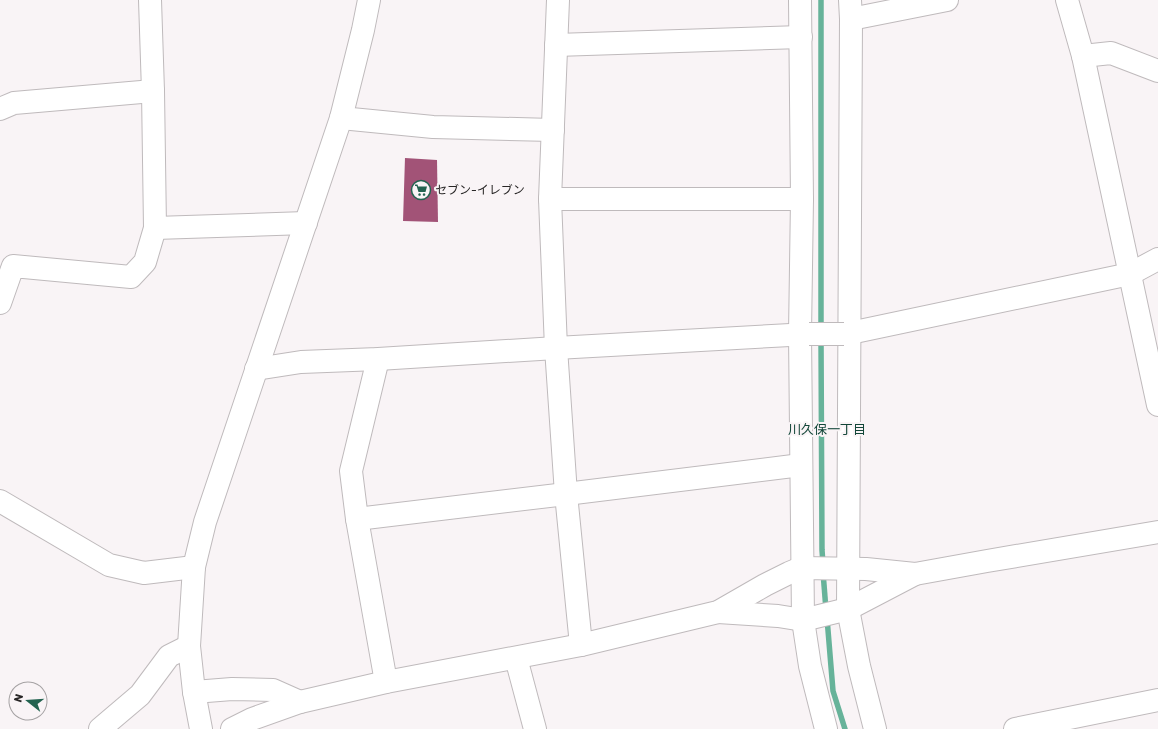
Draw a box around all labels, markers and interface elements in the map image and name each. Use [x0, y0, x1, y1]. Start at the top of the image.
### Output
supermarket icon: セブン-イレブン [410, 179, 432, 201]
place label: セブン-イレブン [435, 183, 525, 197]
district label: 川久保一丁目 [788, 422, 866, 437]
north arrow [8, 681, 48, 721]
text: N [12, 692, 26, 704]

